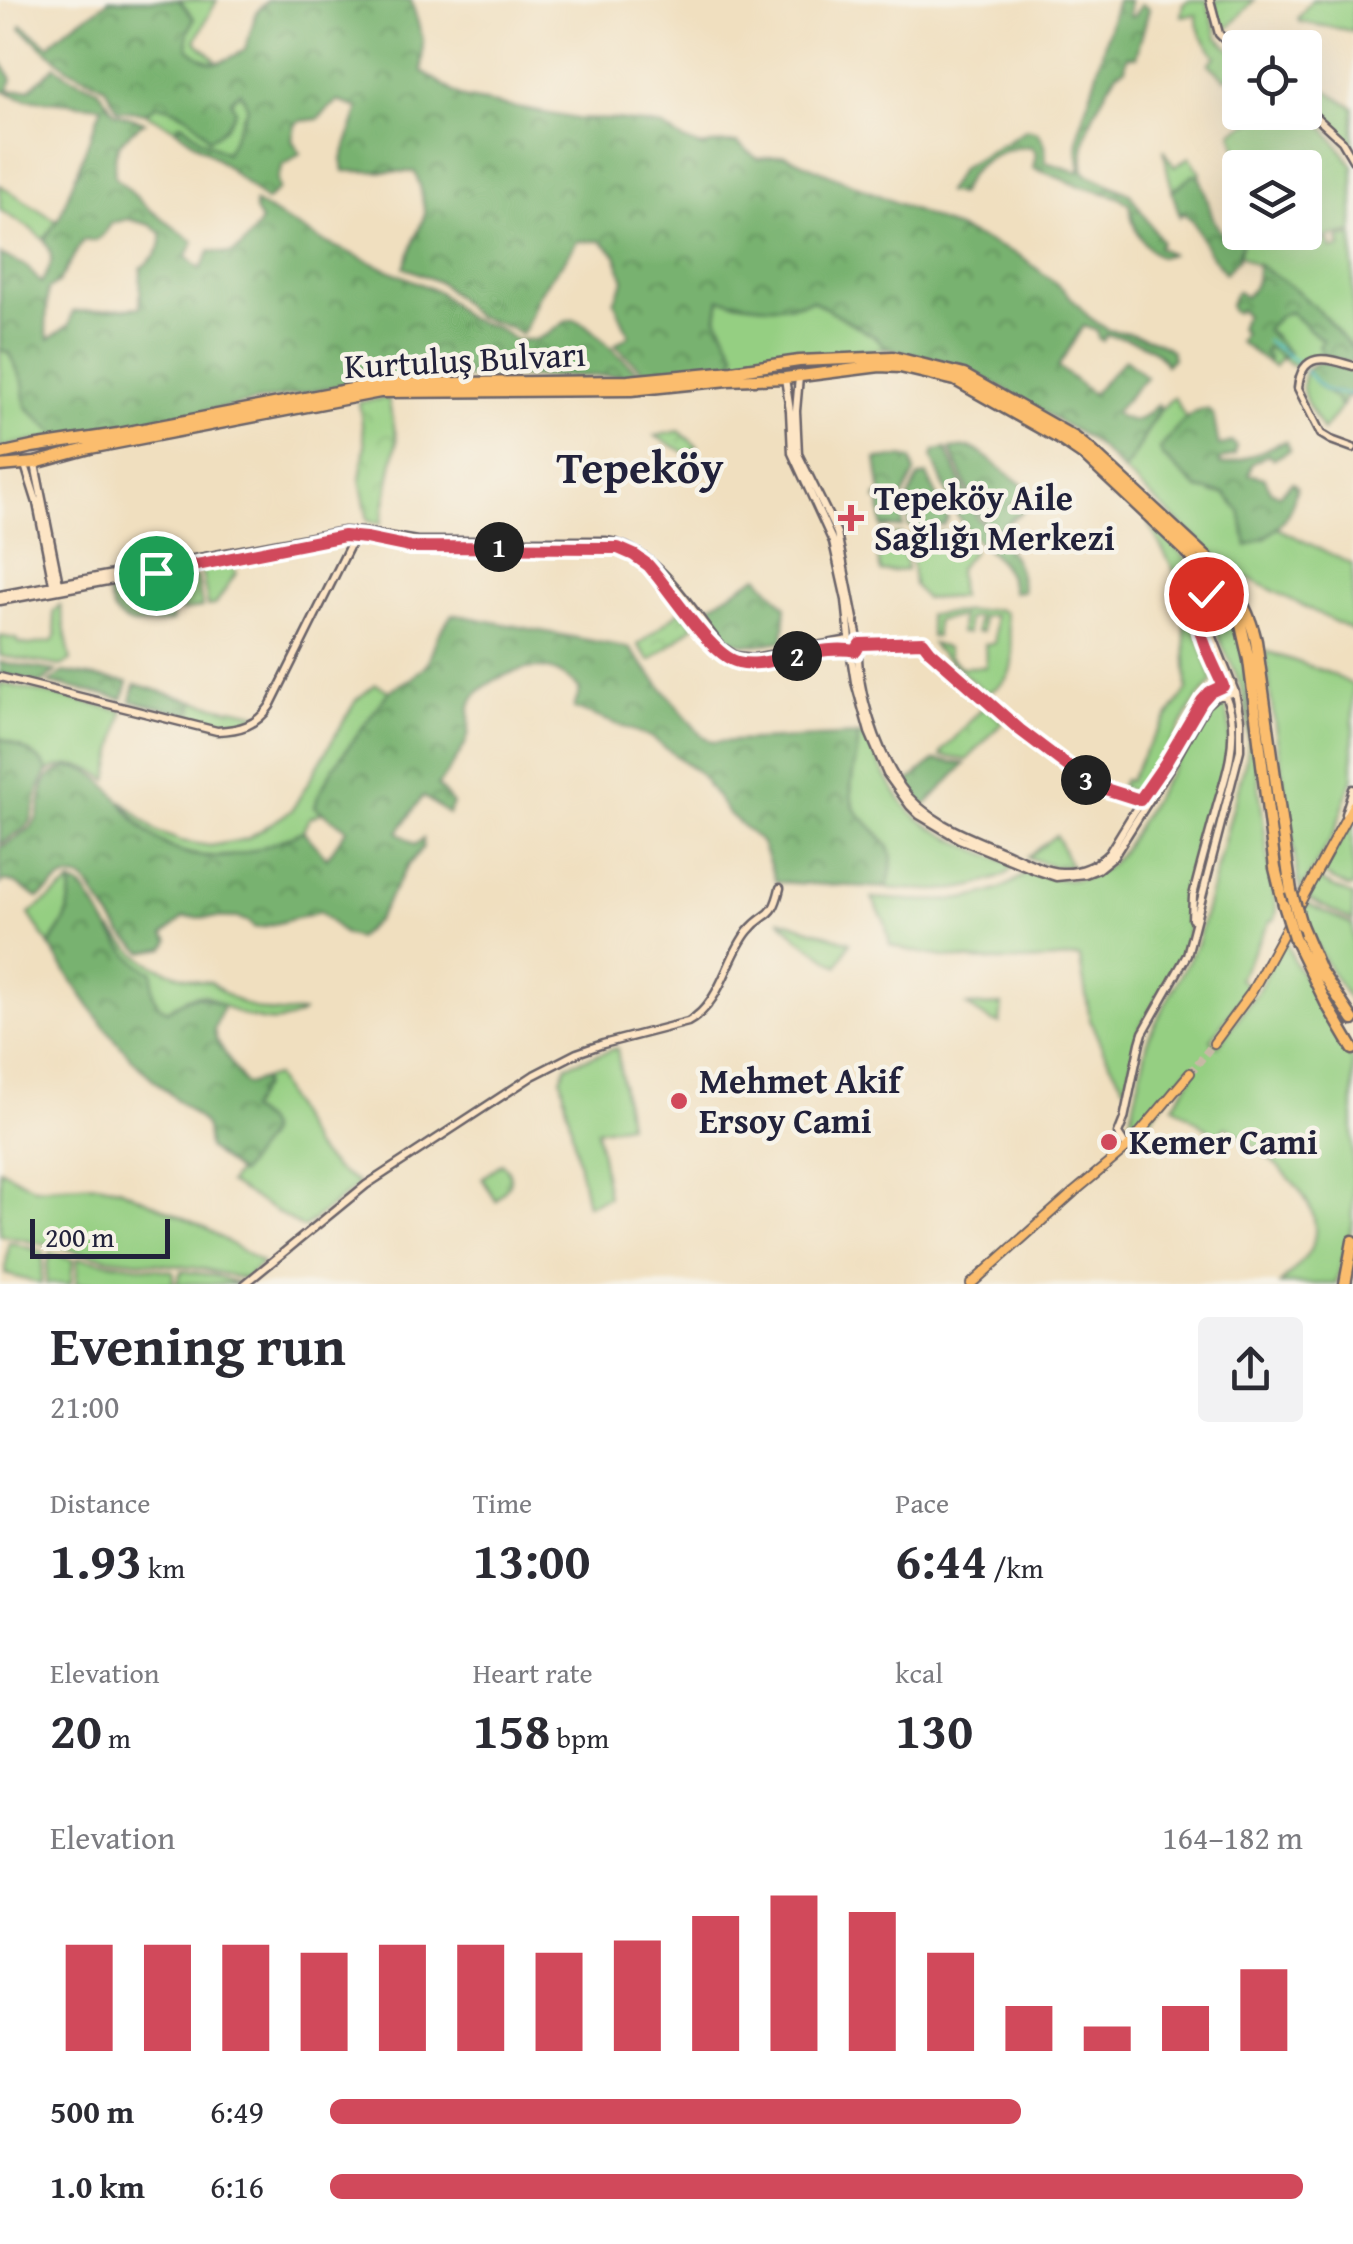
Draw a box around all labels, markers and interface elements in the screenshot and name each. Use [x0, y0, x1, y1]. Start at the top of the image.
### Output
map controls [1222, 30, 1322, 250]
button: locate [1222, 30, 1322, 130]
button: layers [1222, 150, 1322, 250]
street label: Kurtuluş Bulvarı [343, 328, 587, 391]
district label: Tepeköy [556, 434, 724, 499]
place label: Tepeköy Aile Sağlığı Merkezi [874, 472, 1115, 563]
marker: Tepeköy Aile Sağlığı Merkezi [838, 505, 864, 531]
pin: 1 [474, 522, 524, 572]
text: 1 [492, 526, 506, 567]
pin [114, 531, 199, 616]
icon: arrive [129, 546, 184, 601]
pin [1164, 552, 1249, 637]
icon: check [1179, 567, 1234, 622]
pin: 2 [772, 631, 822, 681]
text: 2 [790, 635, 804, 676]
pin: 3 [1061, 755, 1111, 805]
text: 3 [1079, 759, 1093, 800]
place label: Mehmet Akif Ersoy Cami [699, 1055, 904, 1146]
marker: Mehmet Akif Ersoy Cami [668, 1090, 690, 1112]
place label: Kemer Cami [1129, 1116, 1318, 1167]
marker: Kemer Cami [1098, 1131, 1120, 1153]
scale bar [30, 1214, 170, 1258]
text: 200 m [45, 1216, 114, 1257]
text: Evening run [50, 1305, 346, 1385]
button: share [1198, 1317, 1303, 1422]
text: 21:00 [50, 1383, 119, 1430]
text: Distance [50, 1482, 150, 1523]
text: Time [473, 1482, 532, 1523]
text: Pace [895, 1482, 949, 1523]
text: 1.93 [50, 1523, 142, 1596]
text: 13:00 [473, 1523, 590, 1596]
text: 6:44 [895, 1523, 987, 1596]
text: km [142, 1547, 185, 1588]
text: /km [987, 1547, 1044, 1588]
text: Elevation [50, 1652, 160, 1693]
text: Heart rate [473, 1652, 593, 1693]
text: kcal [895, 1652, 943, 1693]
text: 20 [50, 1693, 102, 1766]
text: 158 [473, 1693, 550, 1766]
text: 130 [895, 1693, 973, 1766]
text: m [102, 1717, 131, 1758]
text: bpm [550, 1717, 609, 1758]
text: Elevation [50, 1814, 175, 1861]
text: 164–182 m [1162, 1814, 1303, 1861]
text: 500 m [50, 2088, 134, 2135]
text: 6:49 [210, 2088, 264, 2135]
text: 1.0 km [50, 2163, 145, 2210]
text: 6:16 [210, 2163, 264, 2210]

